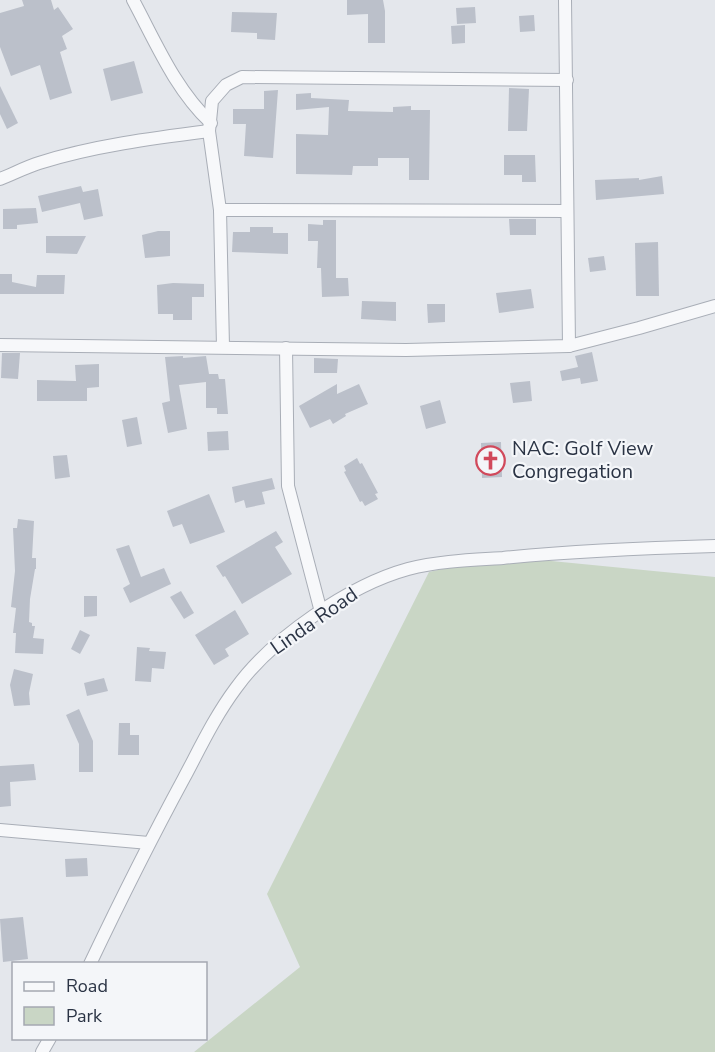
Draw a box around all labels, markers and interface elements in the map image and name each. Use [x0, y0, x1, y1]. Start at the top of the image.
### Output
place label: NAC: Golf View Congregation [512, 435, 653, 485]
church icon: NAC: Golf View Congregation [475, 444, 507, 476]
street label: Linda Road [265, 581, 363, 661]
legend [12, 962, 207, 1040]
text: Road [66, 974, 108, 998]
text: Park [66, 1004, 103, 1028]

